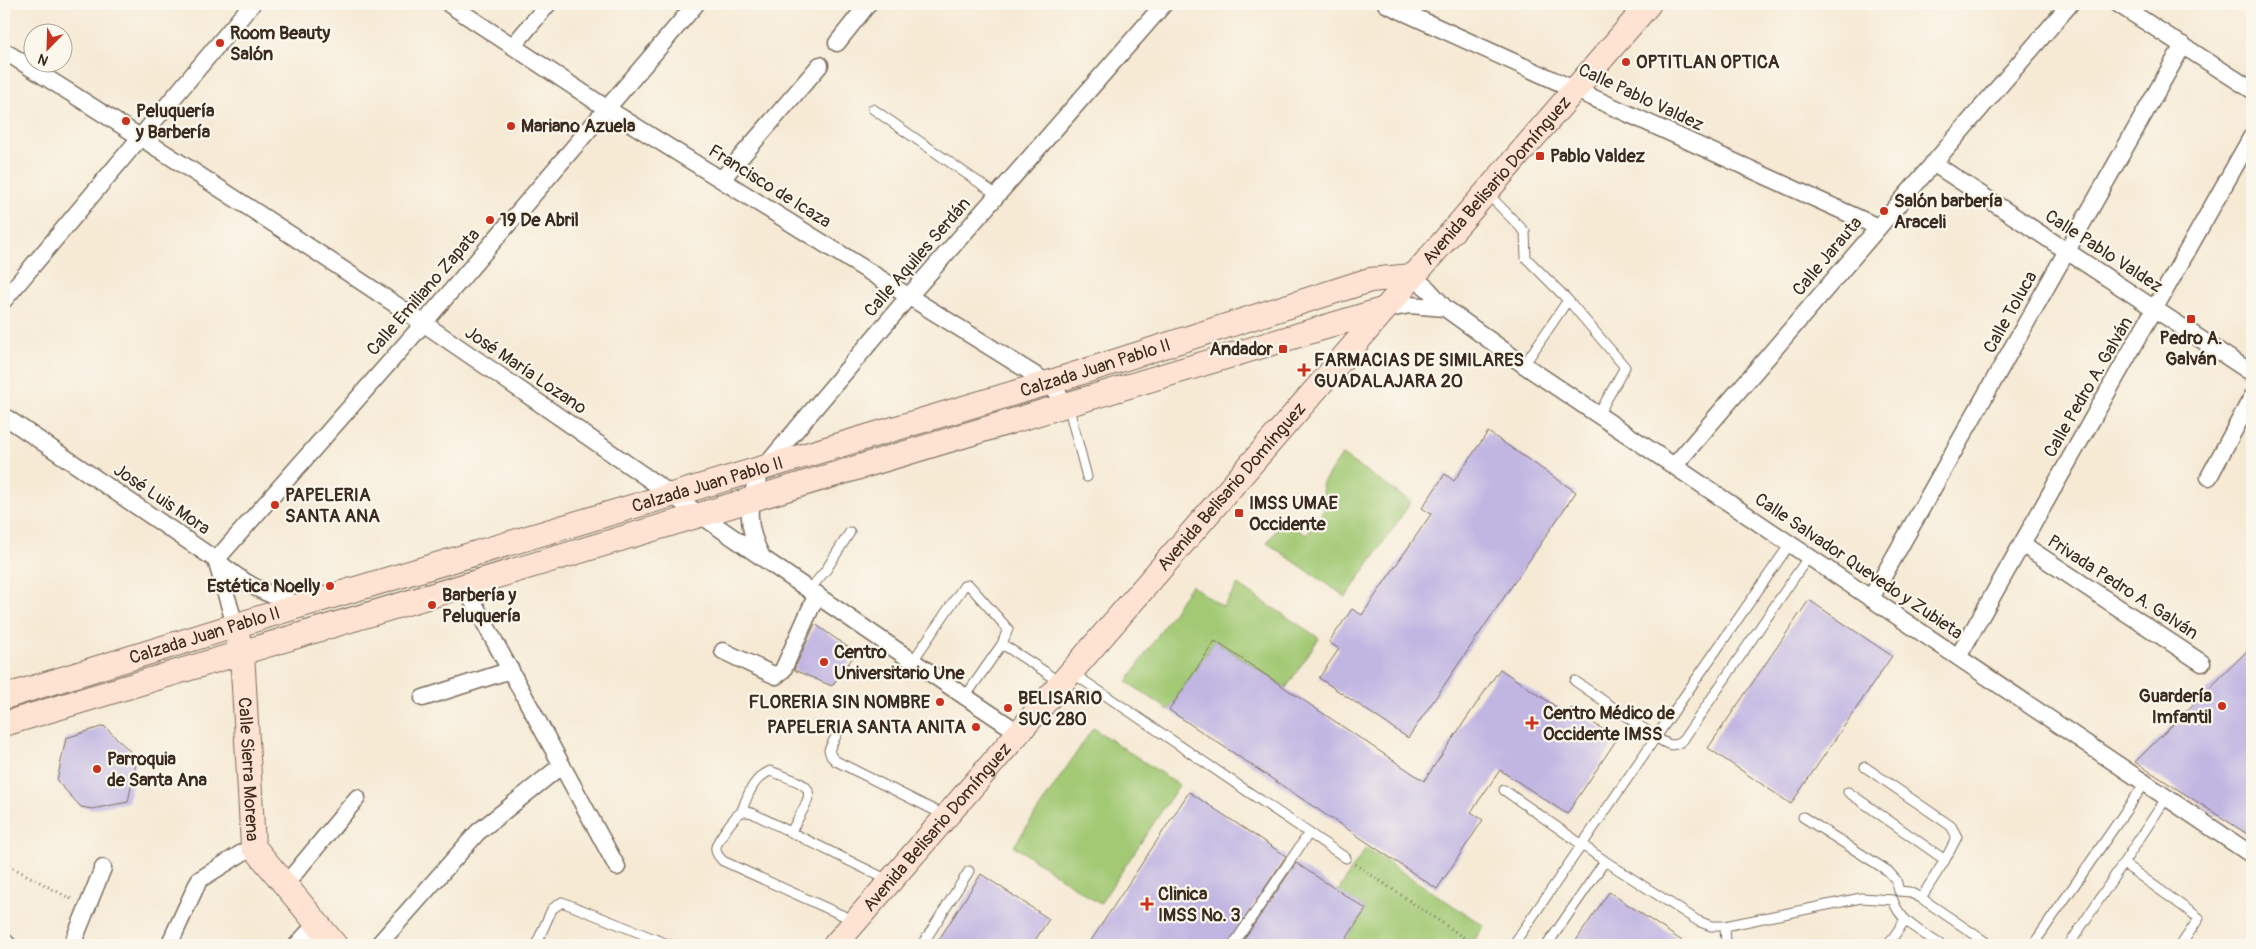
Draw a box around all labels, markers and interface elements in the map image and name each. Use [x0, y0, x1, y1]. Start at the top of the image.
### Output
north arrow [22, 22, 72, 72]
place label: Room Beauty Salón [230, 22, 330, 66]
marker: Room Beauty Salón [214, 37, 226, 49]
text: N [35, 50, 51, 69]
place label: OPTITLAN OPTICA [1636, 51, 1780, 74]
marker: OPTITLAN OPTICA [1620, 56, 1632, 68]
street label: Calle Pablo Valdez [1574, 58, 1707, 137]
street label: Avenida Belisario Domínguez [1417, 91, 1576, 270]
place label: Peluquería y Barbería [135, 100, 215, 144]
marker: Peluquería y Barbería [120, 115, 132, 127]
place label: Mariano Azuela [521, 115, 636, 138]
marker: Mariano Azuela [505, 120, 517, 132]
street label: Francisco de Icaza [704, 139, 835, 233]
place label: Pablo Valdez [1550, 145, 1646, 168]
marker: Pablo Valdez [1534, 150, 1546, 162]
place label: Salón barbería Araceli [1894, 190, 2003, 234]
street label: Calle Aquiles Serdán [859, 193, 976, 322]
marker: Salón barbería Araceli [1878, 205, 1890, 217]
street label: Calle Pablo Valdez [2041, 205, 2167, 298]
place label: 19 De Abril [500, 209, 579, 232]
street label: Calle Jarauta [1787, 212, 1867, 301]
marker: 19 De Abril [484, 214, 496, 226]
street label: Calle Emiliano Zapata [362, 224, 485, 361]
street label: Calle Toluca [1978, 267, 2042, 357]
street label: Calle Pedro A. Galván [2039, 313, 2138, 462]
marker: Pedro A. Galván [2185, 313, 2197, 325]
street label: José María Lozano [460, 321, 591, 420]
place label: Pedro A. Galván [2160, 327, 2222, 371]
street label: Calzada Juan Pablo II [1017, 333, 1174, 403]
place label: Andador [1209, 338, 1274, 361]
marker: Andador [1277, 343, 1289, 355]
place label: FARMACIAS DE SIMILARES GUADALAJARA 20 [1314, 349, 1524, 393]
marker: FARMACIAS DE SIMILARES GUADALAJARA 20 [1298, 364, 1310, 376]
street label: Avenida Belisario Domínguez [1152, 398, 1311, 576]
street label: Calzada Juan Pablo II [629, 451, 786, 518]
street label: José Luis Mora [109, 459, 214, 540]
place label: PAPELERIA SANTA ANA [285, 484, 380, 528]
street label: Calle Salvador Quevedo y Zubieta [1750, 488, 1967, 645]
place label: IMSS UMAE Occidente [1249, 492, 1338, 536]
marker: PAPELERIA SANTA ANA [269, 499, 281, 511]
marker: IMSS UMAE Occidente [1233, 507, 1245, 519]
street label: Privada Pedro A. Galván [2043, 530, 2203, 645]
place label: Estética Noelly [207, 575, 320, 598]
marker: Estética Noelly [324, 580, 336, 592]
place label: Barbería y Peluquería [442, 584, 521, 628]
marker: Barbería y Peluquería [426, 599, 438, 611]
street label: Calzada Juan Pablo II [127, 601, 283, 670]
place label: Centro Universitario Une [834, 641, 965, 685]
marker: Centro Universitario Une [818, 656, 830, 668]
place label: Guardería Imfantil [2139, 685, 2213, 729]
place label: BELISARIO SUC 280 [1018, 687, 1102, 731]
place label: FLORERIA SIN NOMBRE [749, 691, 931, 714]
marker: FLORERIA SIN NOMBRE [934, 696, 946, 708]
street label: Calle Sierra Morena [233, 697, 264, 842]
marker: Guardería Imfantil [2216, 700, 2228, 712]
marker: BELISARIO SUC 280 [1002, 702, 1014, 714]
place label: Centro Médico de Occidente IMSS [1543, 702, 1676, 746]
place label: PAPELERIA SANTA ANITA [767, 716, 966, 739]
marker: Centro Médico de Occidente IMSS [1525, 716, 1539, 730]
marker: PAPELERIA SANTA ANITA [970, 721, 982, 733]
street label: Avenida Belisario Domínguez [858, 738, 1017, 917]
place label: Parroquia de Santa Ana [107, 748, 208, 792]
marker: Parroquia de Santa Ana [91, 763, 103, 775]
place label: Clinica IMSS No. 3 [1158, 883, 1241, 927]
marker: Clinica IMSS No. 3 [1140, 897, 1154, 911]

